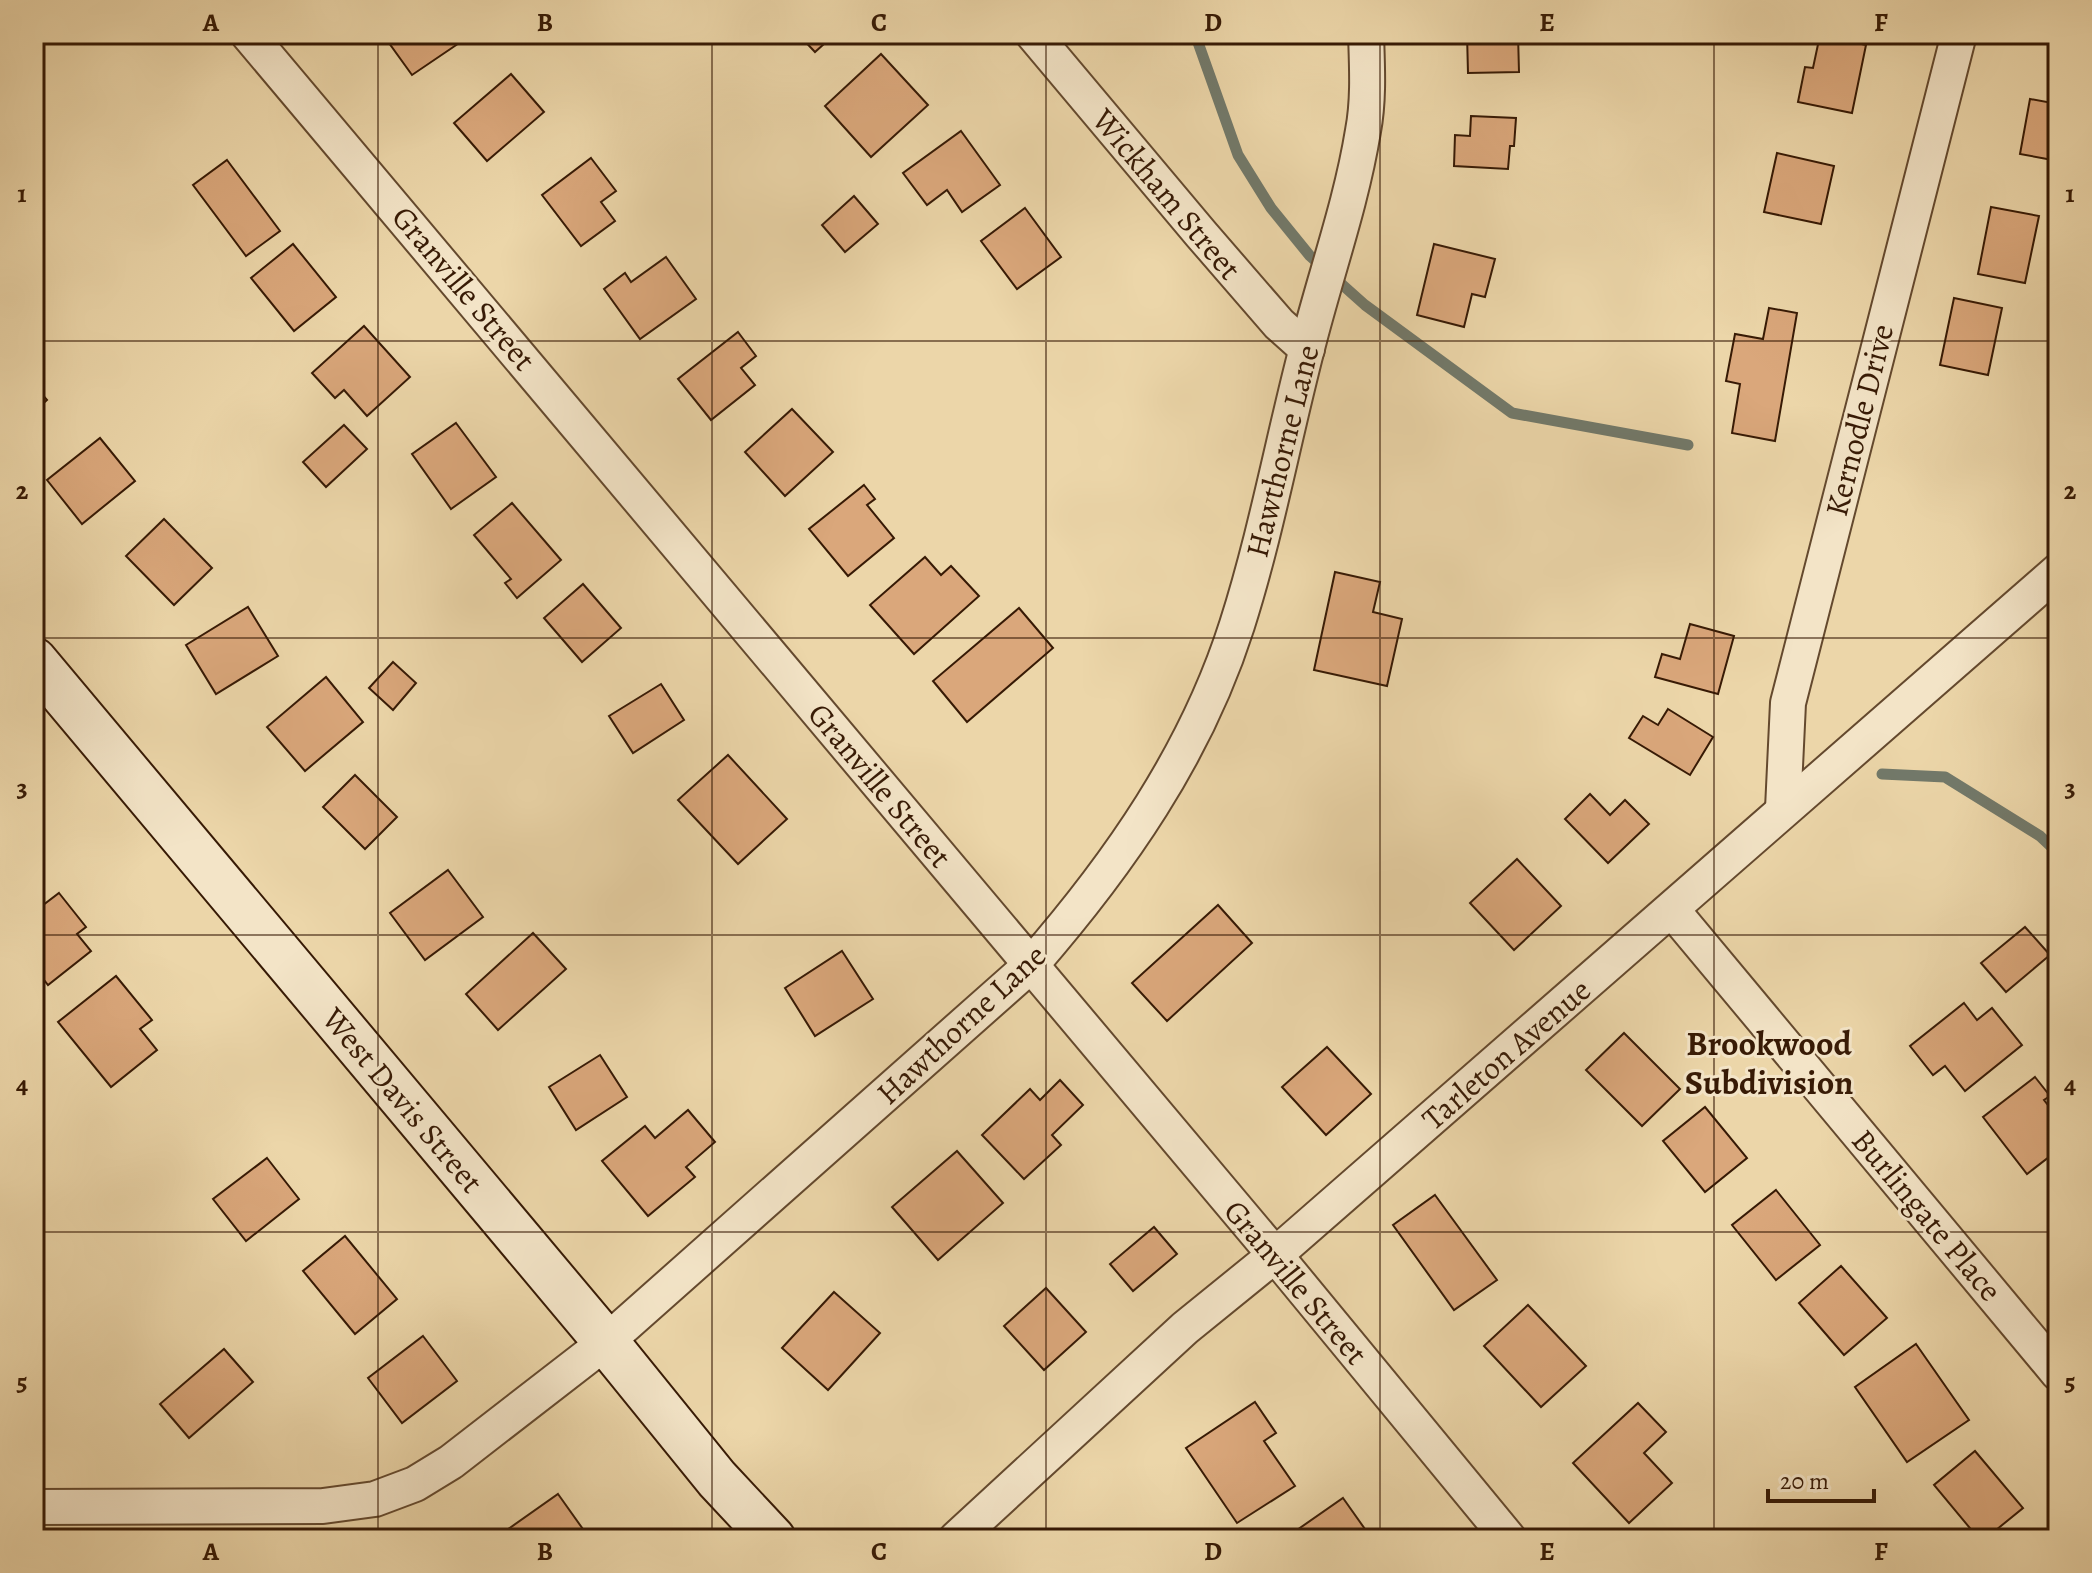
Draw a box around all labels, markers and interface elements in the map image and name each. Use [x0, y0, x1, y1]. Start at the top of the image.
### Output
text: A [202, 5, 220, 40]
text: B [537, 5, 553, 40]
text: C [871, 5, 887, 40]
text: D [1204, 5, 1222, 40]
text: E [1539, 5, 1555, 40]
text: F [1874, 5, 1888, 40]
street label: Wickham Street [1082, 98, 1252, 289]
text: 1 [17, 176, 27, 211]
text: 1 [2065, 176, 2075, 211]
street label: Granville Street [382, 196, 546, 380]
street label: Kernodle Drive [1814, 319, 1904, 521]
street label: Hawthorne Lane [1234, 340, 1330, 562]
text: 2 [16, 473, 29, 508]
text: 2 [2064, 473, 2077, 508]
street label: Granville Street [798, 693, 962, 877]
text: 3 [16, 770, 28, 805]
text: 3 [2064, 770, 2076, 805]
street label: Hawthorne Lane [866, 934, 1056, 1114]
street label: Tarleton Avenue [1412, 968, 1600, 1140]
street label: West Davis Street [312, 997, 494, 1202]
district label: Brookwood Subdivision [1685, 1020, 1853, 1106]
text: 4 [16, 1067, 28, 1102]
text: 4 [2064, 1067, 2076, 1102]
street label: Burlingate Place [1842, 1119, 2012, 1311]
street label: Granville Street [1214, 1190, 1378, 1374]
text: 5 [16, 1364, 28, 1399]
text: 5 [2064, 1364, 2076, 1399]
scale bar [1768, 1453, 1874, 1503]
text: 20 m [1780, 1465, 1829, 1497]
text: A [202, 1534, 220, 1569]
text: B [537, 1534, 553, 1569]
text: C [871, 1534, 887, 1569]
text: D [1204, 1534, 1222, 1569]
text: E [1539, 1534, 1555, 1569]
text: F [1874, 1534, 1888, 1569]

